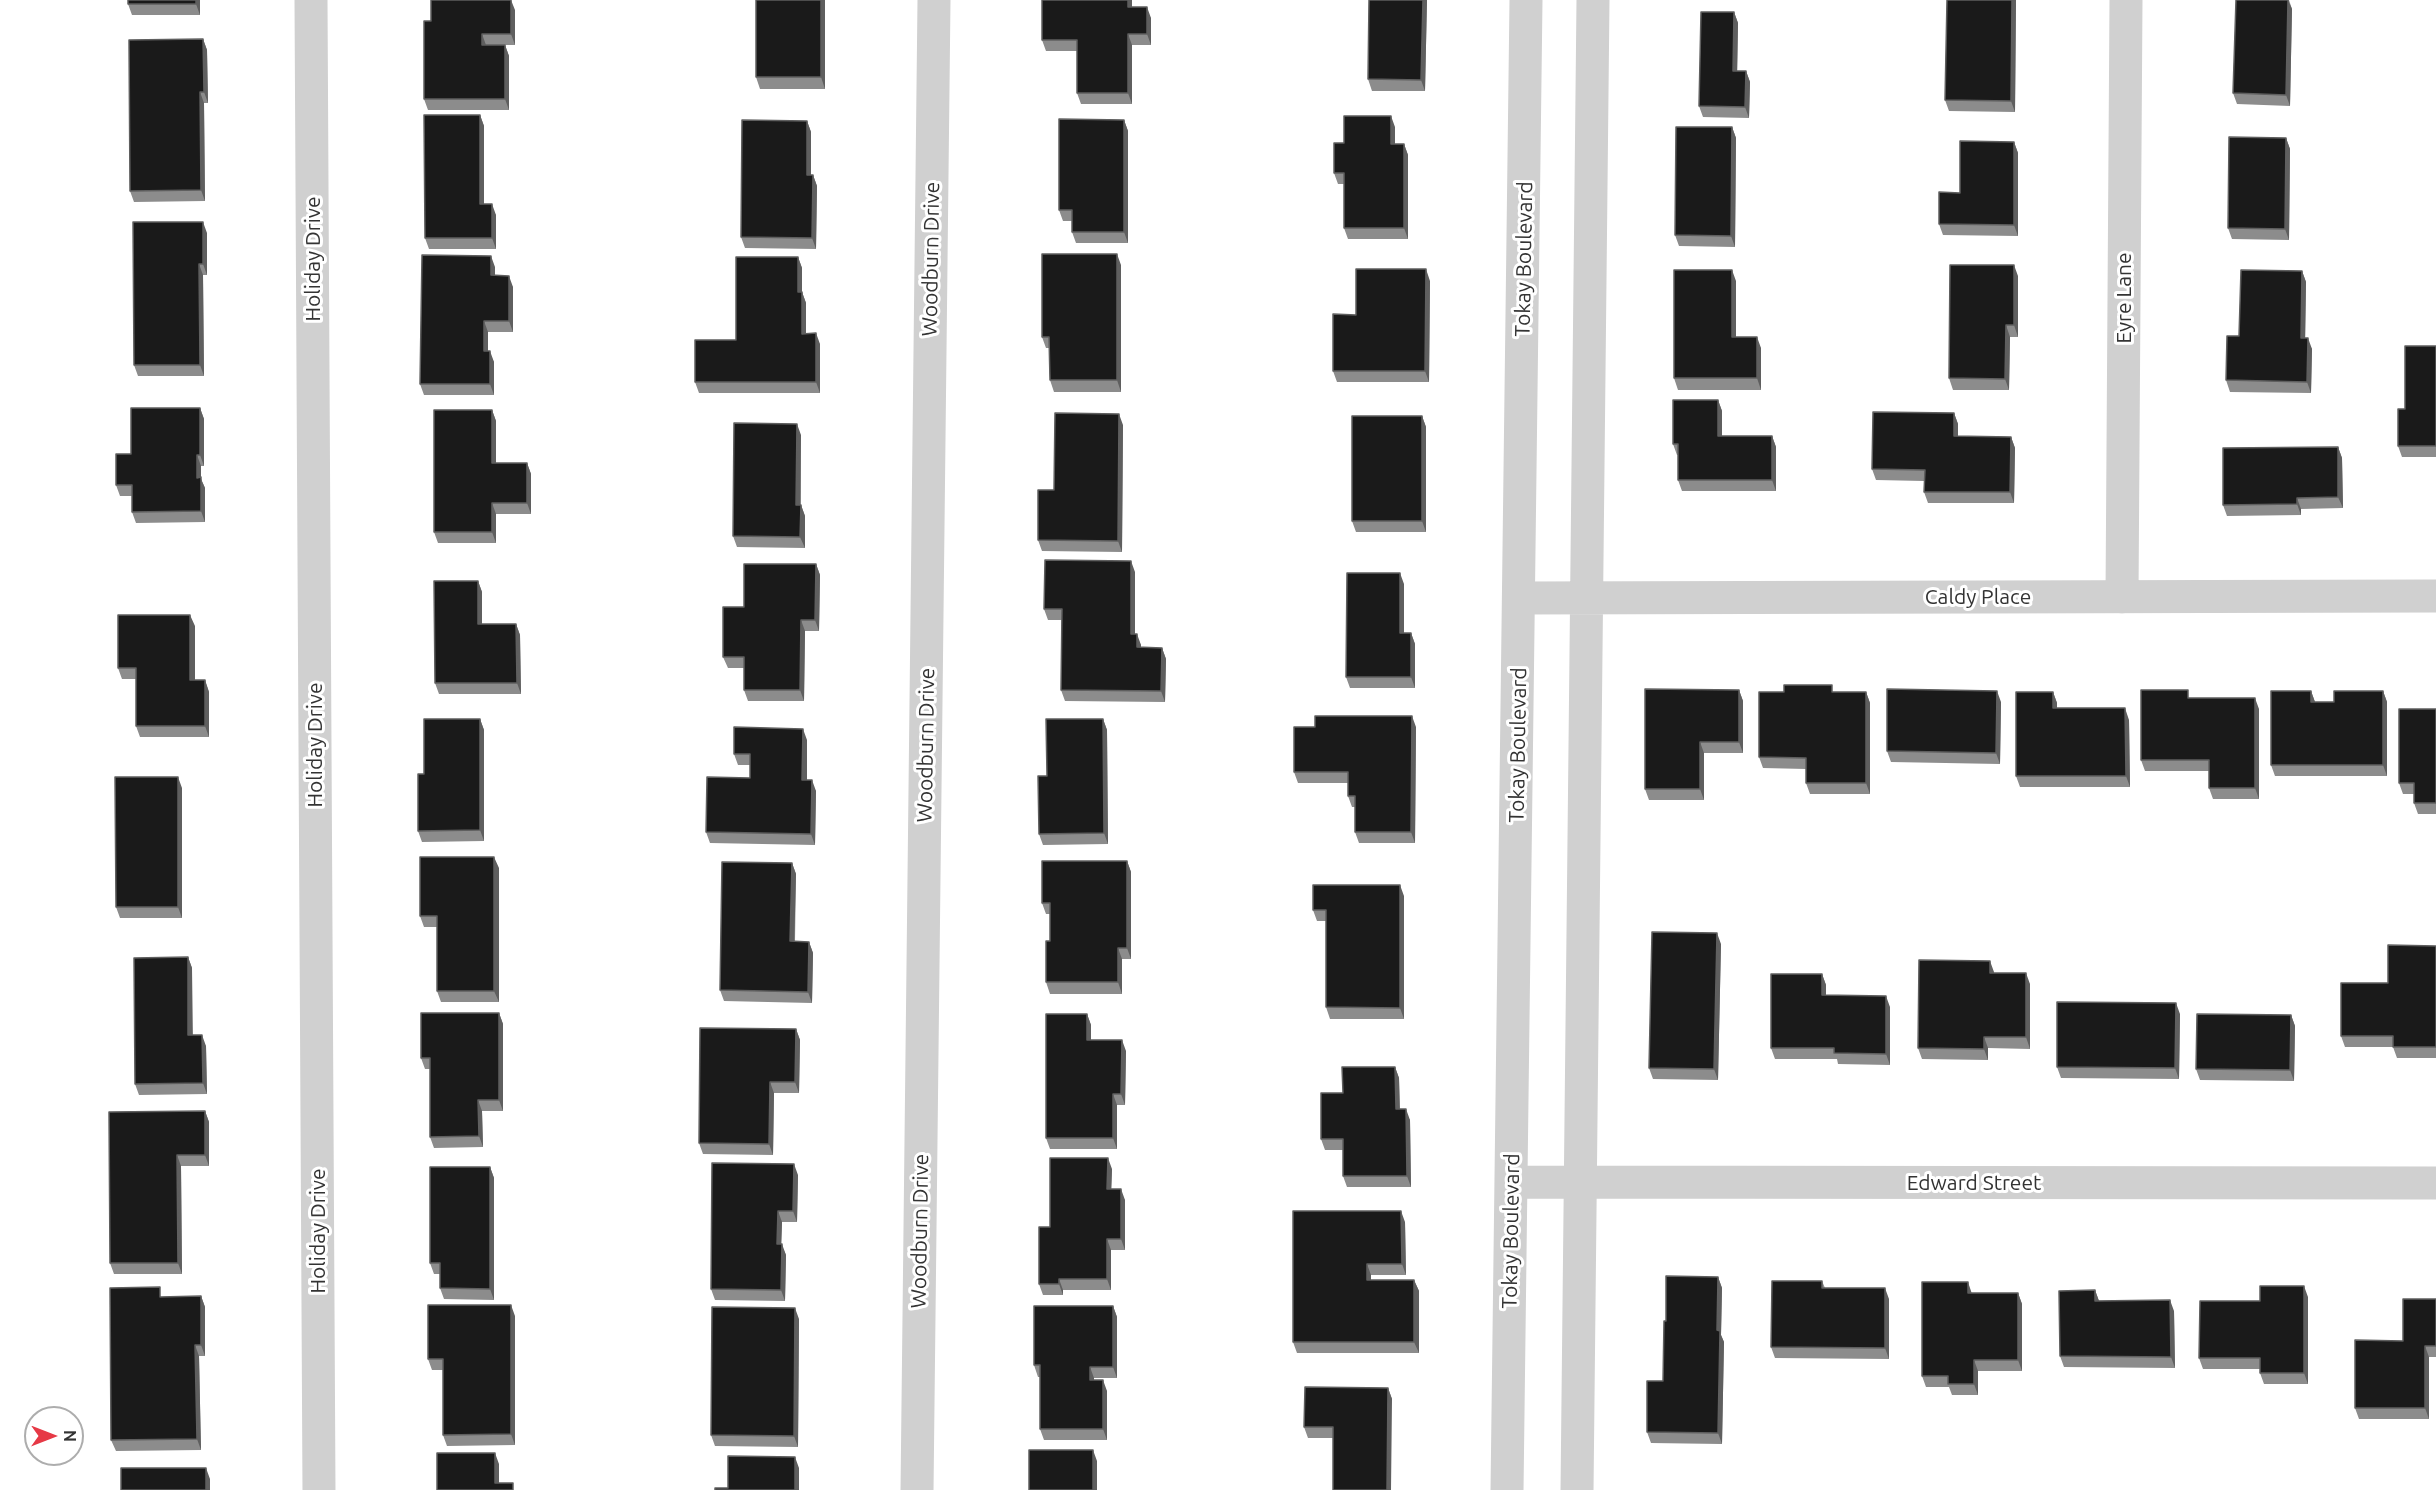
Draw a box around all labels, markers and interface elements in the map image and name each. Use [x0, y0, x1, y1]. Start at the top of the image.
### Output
street label: Woodburn Drive [917, 181, 945, 337]
street label: Tokay Boulevard [1510, 181, 1538, 337]
street label: Holiday Drive [300, 196, 326, 322]
street label: Eyre Lane [2111, 252, 2137, 344]
street label: Caldy Place [1925, 584, 2031, 610]
street label: Woodburn Drive [912, 667, 940, 823]
street label: Tokay Boulevard [1504, 667, 1532, 823]
street label: Holiday Drive [302, 682, 328, 808]
street label: Woodburn Drive [906, 1153, 934, 1309]
street label: Tokay Boulevard [1497, 1153, 1525, 1309]
street label: Holiday Drive [305, 1168, 331, 1294]
street label: Edward Street [1907, 1170, 2041, 1196]
north arrow [24, 1406, 84, 1466]
text: N [61, 1430, 79, 1442]

